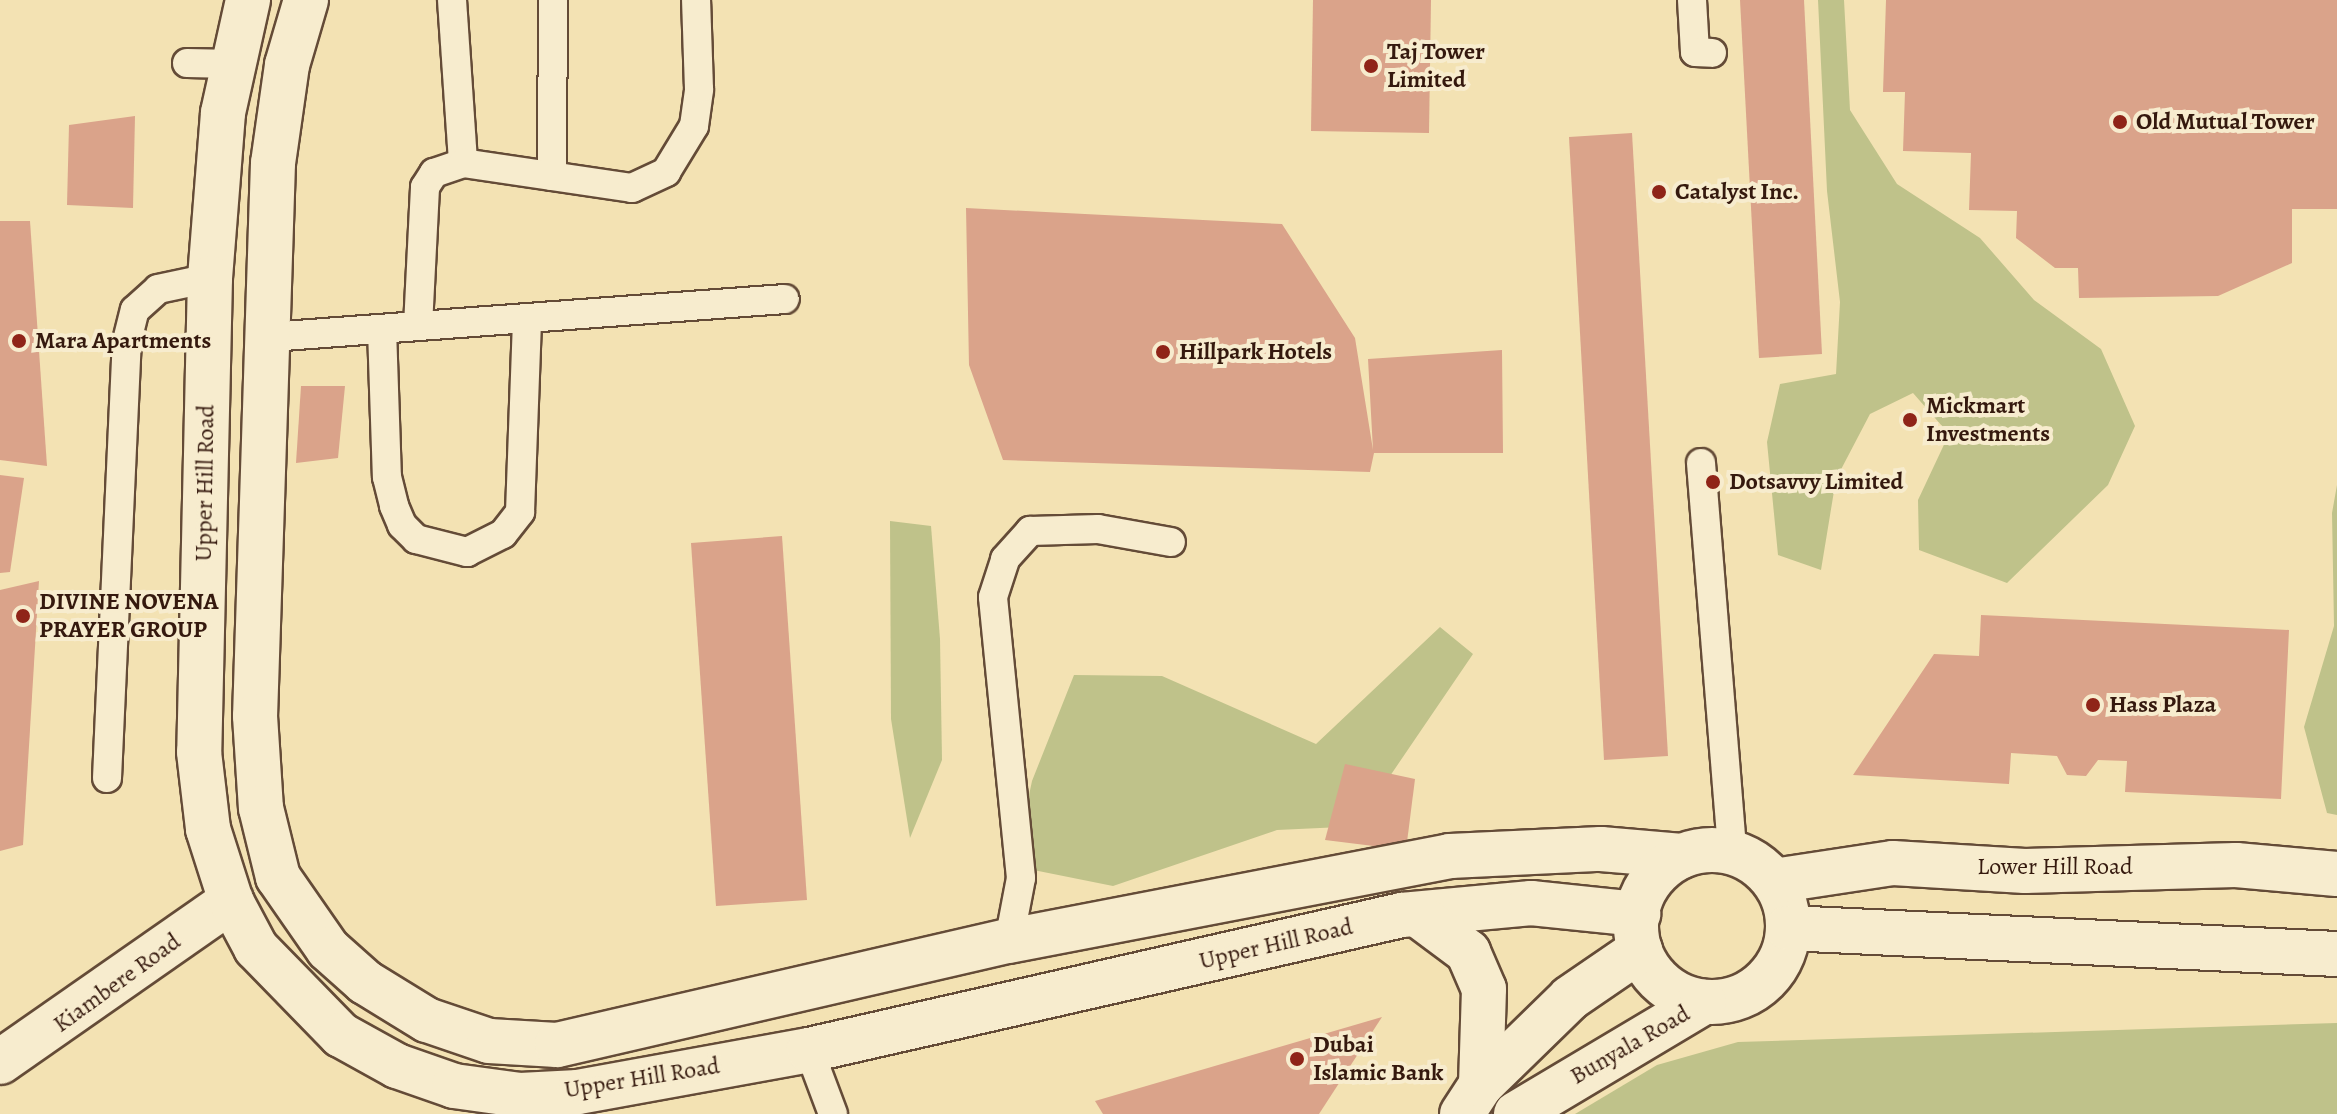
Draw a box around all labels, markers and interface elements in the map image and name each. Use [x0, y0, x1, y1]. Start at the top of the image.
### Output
place label: Taj Tower Limited [1387, 38, 1485, 94]
marker: Taj Tower Limited [1362, 57, 1380, 75]
place label: Old Mutual Tower [2136, 108, 2315, 136]
marker: Old Mutual Tower [2111, 113, 2129, 131]
place label: Catalyst Inc. [1675, 178, 1799, 206]
marker: Catalyst Inc. [1650, 183, 1668, 201]
place label: Mara Apartments [35, 327, 211, 355]
marker: Mara Apartments [10, 332, 28, 350]
place label: Hillpark Hotels [1179, 338, 1332, 366]
marker: Hillpark Hotels [1154, 343, 1172, 361]
place label: Mickmart Investments [1926, 392, 2050, 448]
street label: Upper Hill Road [189, 404, 221, 562]
marker: Mickmart Investments [1901, 411, 1919, 429]
place label: Dotsavvy Limited [1729, 468, 1903, 496]
marker: Dotsavvy Limited [1704, 473, 1722, 491]
place label: DIVINE NOVENA PRAYER GROUP [39, 588, 218, 644]
marker: DIVINE NOVENA PRAYER GROUP [14, 607, 32, 625]
place label: Hass Plaza [2109, 691, 2216, 719]
marker: Hass Plaza [2084, 696, 2102, 714]
street label: Lower Hill Road [1977, 853, 2133, 881]
street label: Upper Hill Road [1196, 912, 1356, 976]
street label: Kiambere Road [48, 927, 186, 1039]
street label: Bunyala Road [1565, 999, 1695, 1091]
place label: Dubai Islamic Bank [1313, 1031, 1443, 1087]
marker: Dubai Islamic Bank [1288, 1050, 1306, 1068]
street label: Upper Hill Road [562, 1052, 722, 1104]

